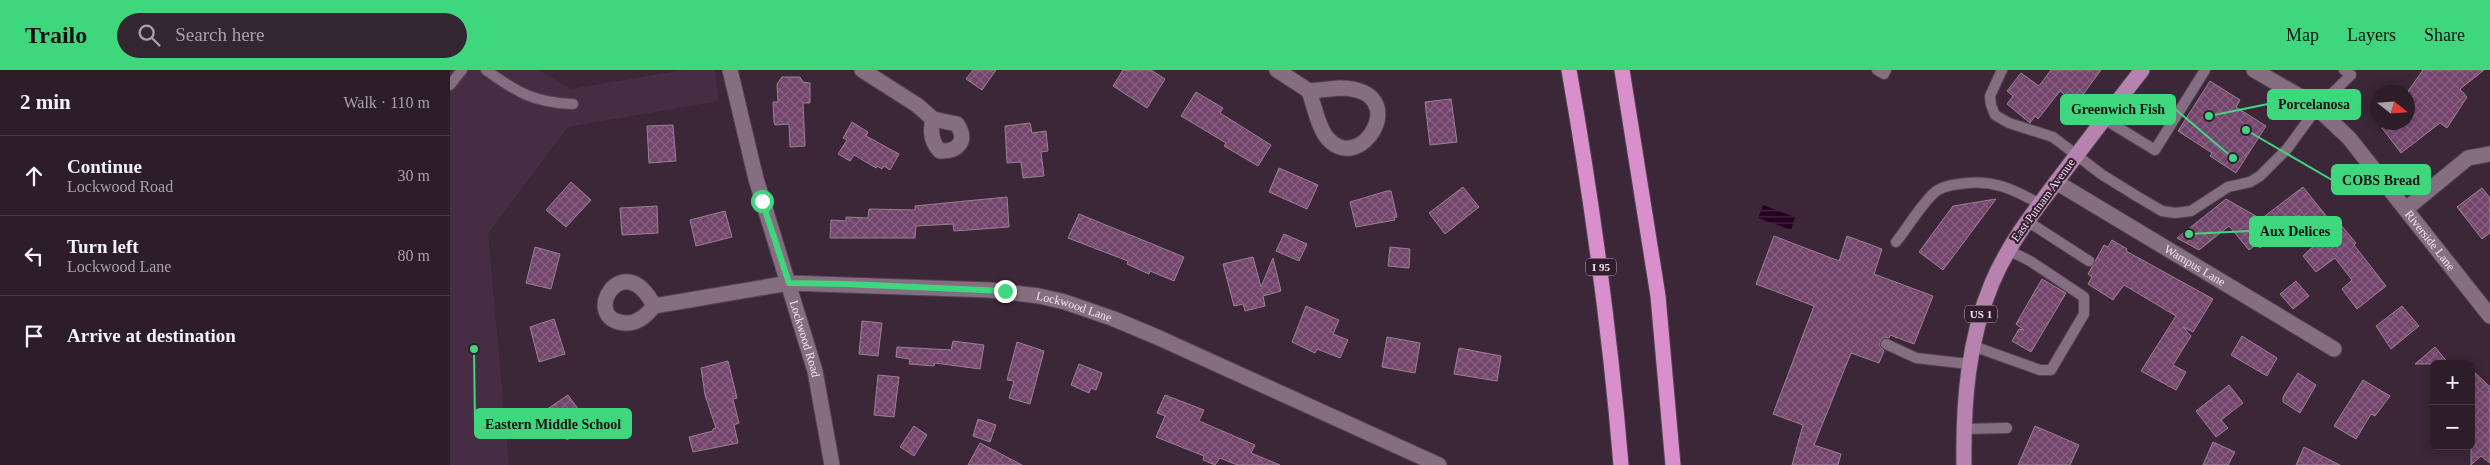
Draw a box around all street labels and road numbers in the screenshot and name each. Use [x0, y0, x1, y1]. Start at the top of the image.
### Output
street label: East Putnam Avenue [2008, 156, 2078, 244]
street label: Riverside Lane [2402, 207, 2458, 273]
street label: Wampus Lane [2162, 242, 2228, 289]
road number: I 95 [1586, 258, 1616, 276]
street label: Lockwood Lane [1035, 289, 1114, 325]
street label: Lockwood Road [787, 298, 823, 378]
road number: US 1 [1965, 305, 1997, 322]

